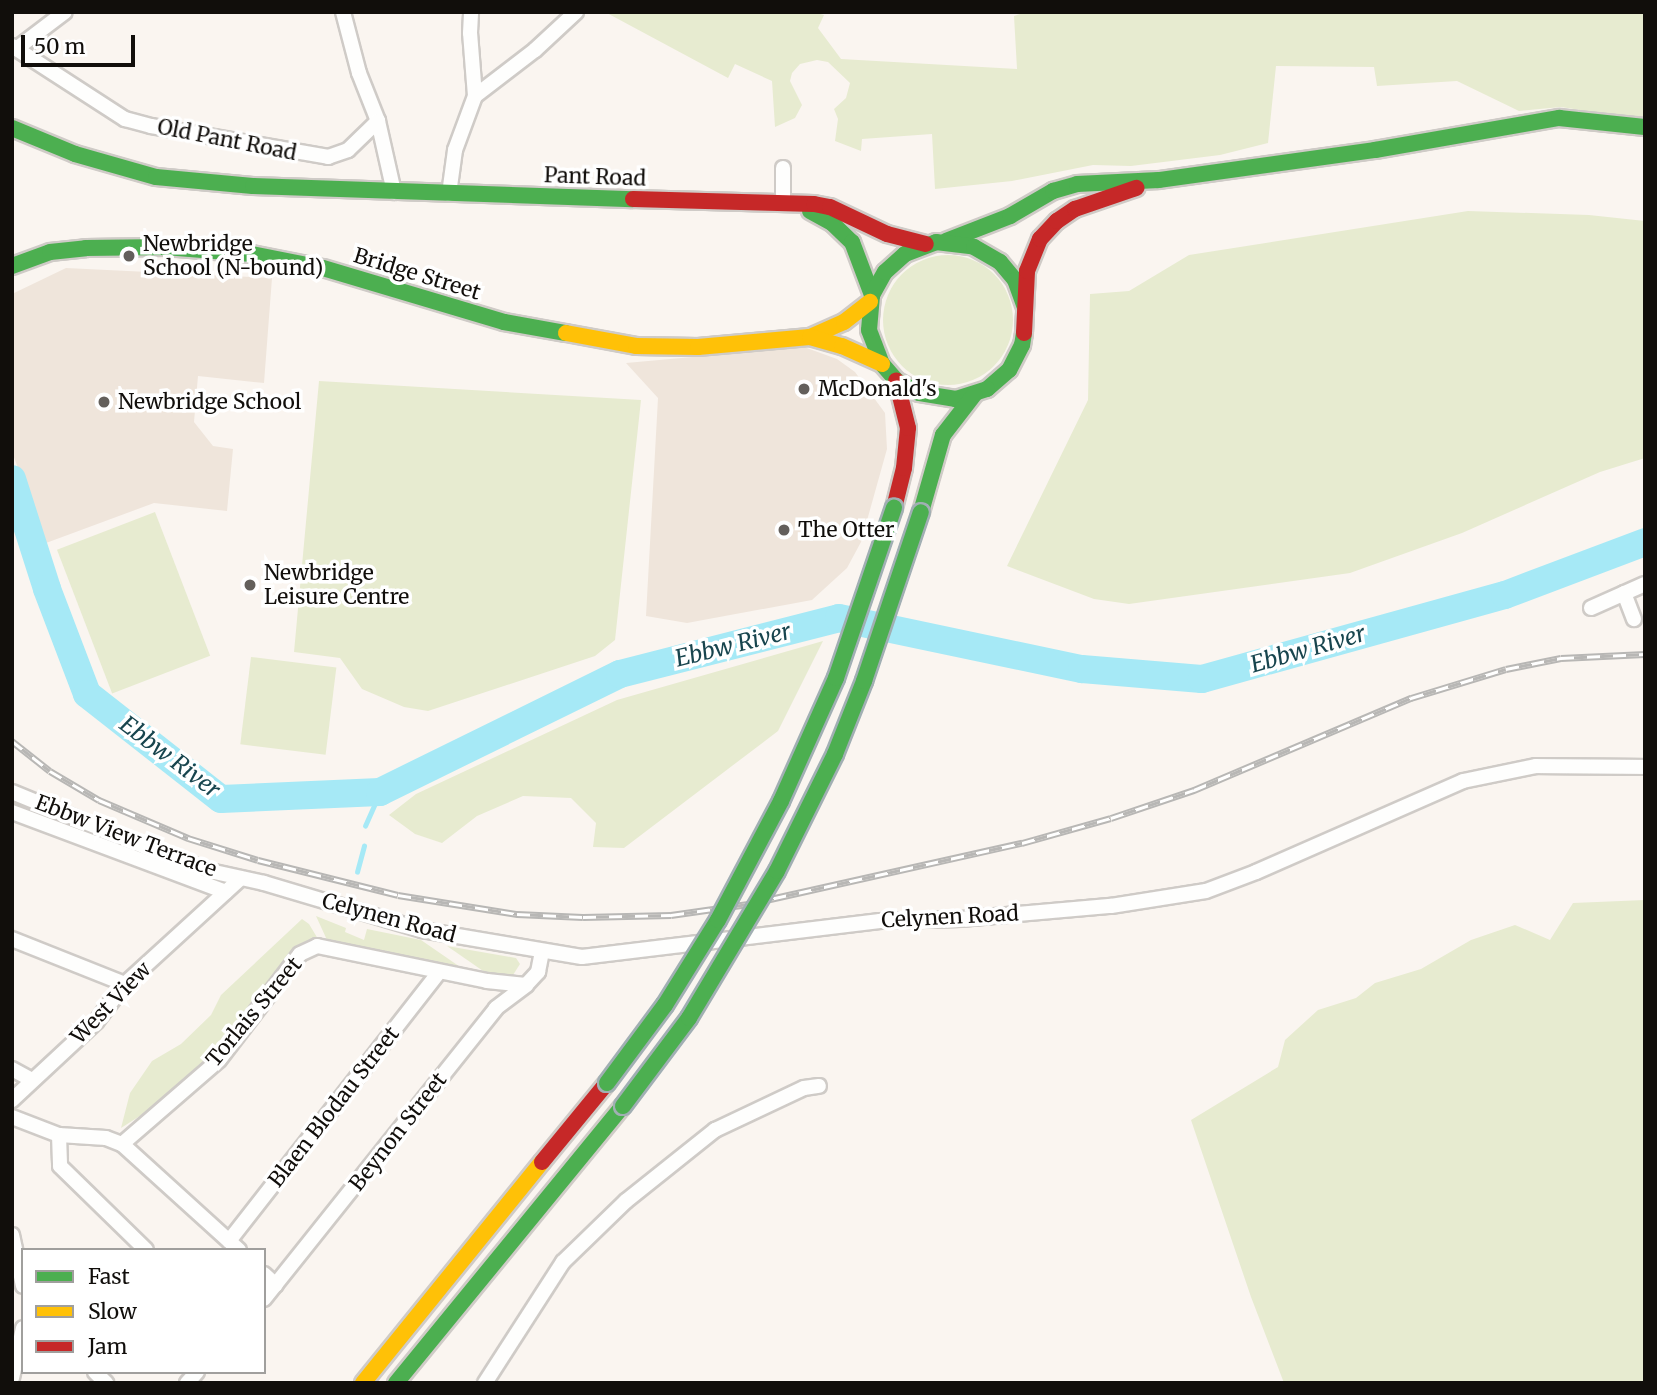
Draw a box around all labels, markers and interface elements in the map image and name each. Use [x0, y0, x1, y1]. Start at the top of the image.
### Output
scale bar [24, 21, 138, 65]
text: 50 m [34, 33, 85, 60]
street label: Old Pant Road [155, 114, 299, 166]
street label: Pant Road [544, 163, 646, 191]
place label: Newbridge School (N-bound) [143, 231, 323, 281]
street label: Bridge Street [351, 243, 483, 305]
marker: Newbridge School (N-bound) [121, 248, 137, 264]
place label: McDonald's [818, 376, 937, 402]
marker: McDonald's [796, 381, 812, 397]
place label: Newbridge School [118, 389, 301, 415]
marker: Newbridge School [96, 394, 112, 410]
place label: The Otter [798, 517, 894, 543]
marker: The Otter [776, 522, 792, 538]
place label: Newbridge Leisure Centre [264, 560, 409, 610]
marker: Newbridge Leisure Centre [242, 577, 258, 593]
water label: Ebbw River [672, 617, 794, 673]
water label: Ebbw River [1247, 619, 1369, 679]
water label: Ebbw River [114, 710, 226, 804]
street label: Ebbw View Terrace [32, 790, 220, 882]
street label: Celynen Road [319, 888, 459, 948]
street label: Celynen Road [881, 901, 1019, 933]
street label: Torlais Street [201, 952, 307, 1072]
street label: West View [66, 957, 156, 1049]
street label: Blaen Blodau Street [263, 1022, 405, 1192]
street label: Beynon Street [344, 1068, 452, 1196]
legend [21, 1248, 266, 1374]
text: Fast [88, 1263, 130, 1290]
text: Slow [88, 1298, 137, 1325]
text: Jam [88, 1333, 127, 1360]

